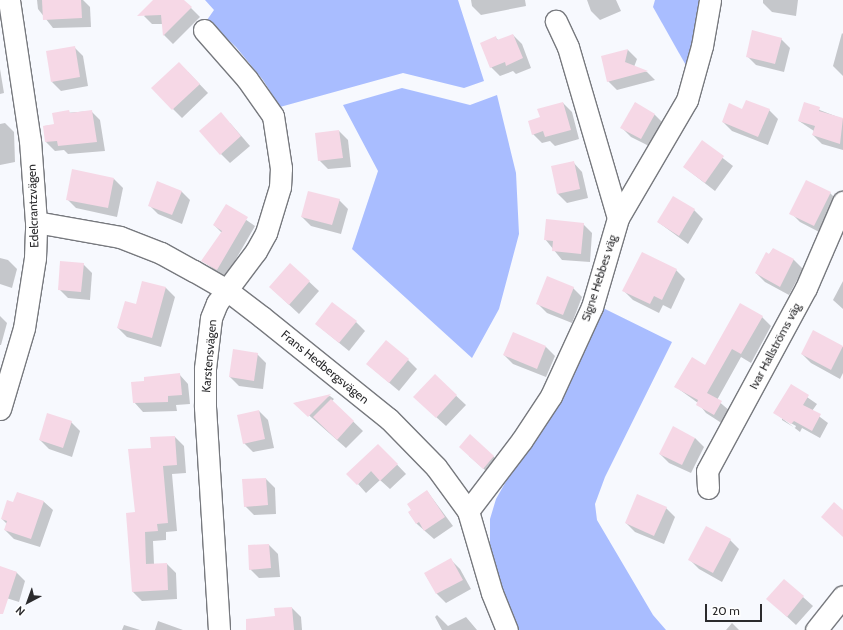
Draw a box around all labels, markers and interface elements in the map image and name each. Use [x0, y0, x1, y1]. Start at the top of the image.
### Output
street label: Edelcrantzvägen [24, 164, 42, 248]
street label: Signe Hebbes väg [578, 233, 620, 323]
street label: Ivar Hallströms väg [746, 300, 804, 392]
street label: Karstensvägen [199, 319, 219, 393]
street label: Frans Hedbergsvägen [278, 327, 372, 407]
north arrow [8, 582, 48, 622]
scale bar [707, 596, 764, 622]
text: N [13, 603, 28, 619]
text: 20 m [712, 603, 740, 618]

